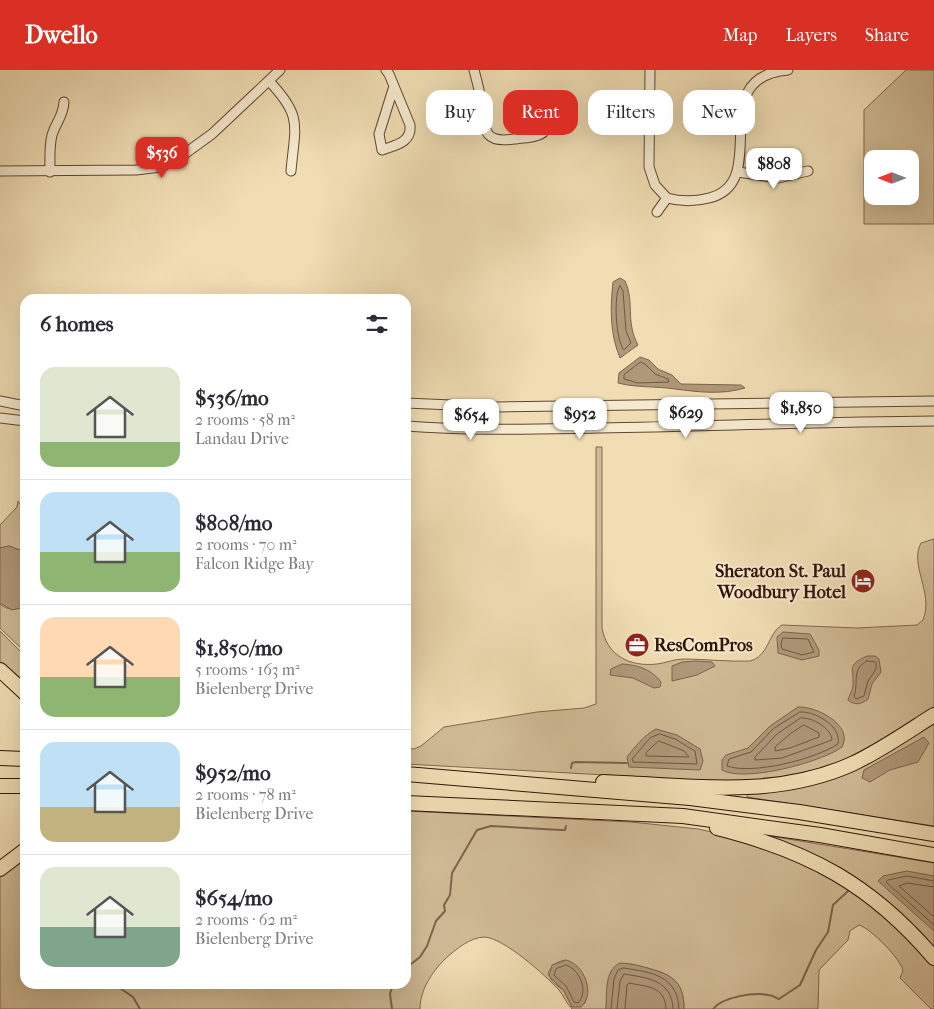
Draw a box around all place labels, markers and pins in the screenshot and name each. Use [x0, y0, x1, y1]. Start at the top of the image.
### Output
pin: $536 [132, 136, 192, 179]
pin: $808 [744, 148, 804, 190]
pin: $1,850 [760, 392, 842, 434]
pin: $629 [656, 396, 716, 439]
pin: $654 [441, 398, 501, 441]
pin: $952 [550, 398, 610, 440]
place label: Sheraton St. Paul Woodbury Hotel [715, 561, 847, 603]
hotel icon: Sheraton St. Paul Woodbury Hotel [850, 568, 876, 594]
office icon: ResComPros [624, 632, 650, 658]
place label: ResComPros [654, 635, 753, 656]

